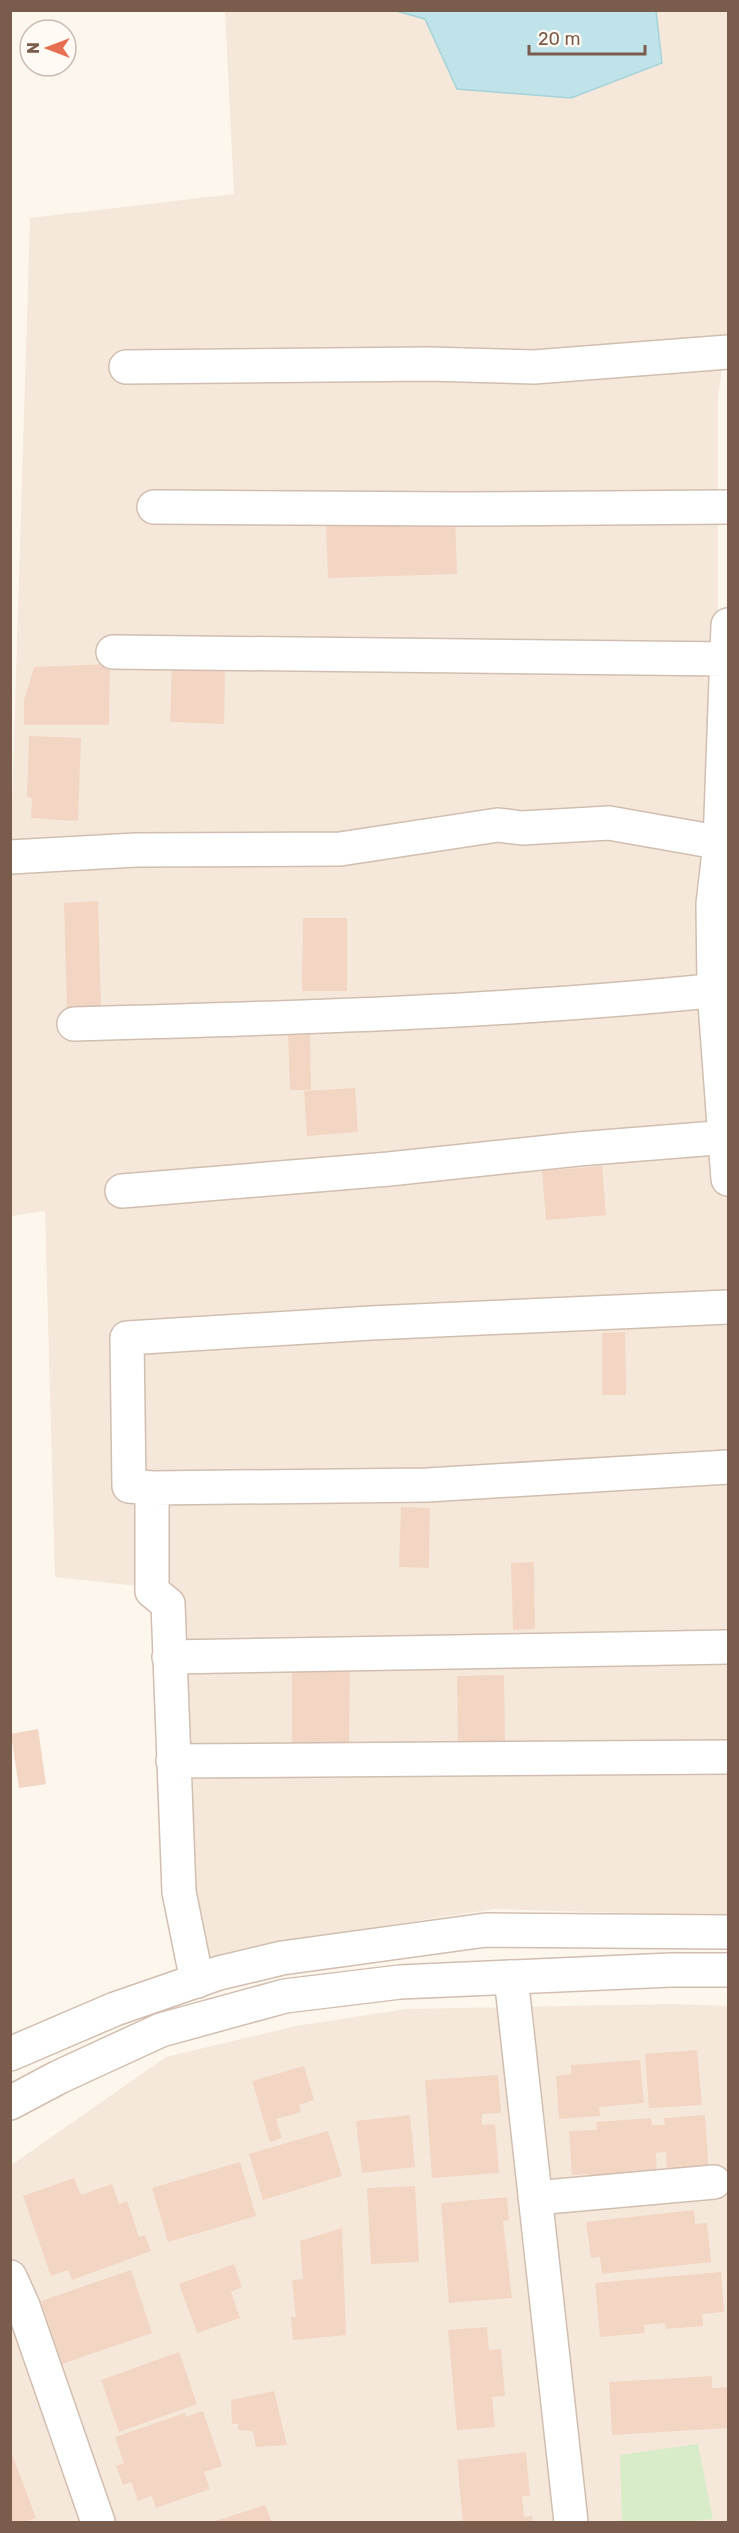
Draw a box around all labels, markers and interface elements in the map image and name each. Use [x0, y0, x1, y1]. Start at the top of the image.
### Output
north arrow [18, 18, 78, 78]
scale bar [529, 18, 644, 56]
text: 20 m [538, 28, 580, 50]
text: N [24, 42, 43, 54]

